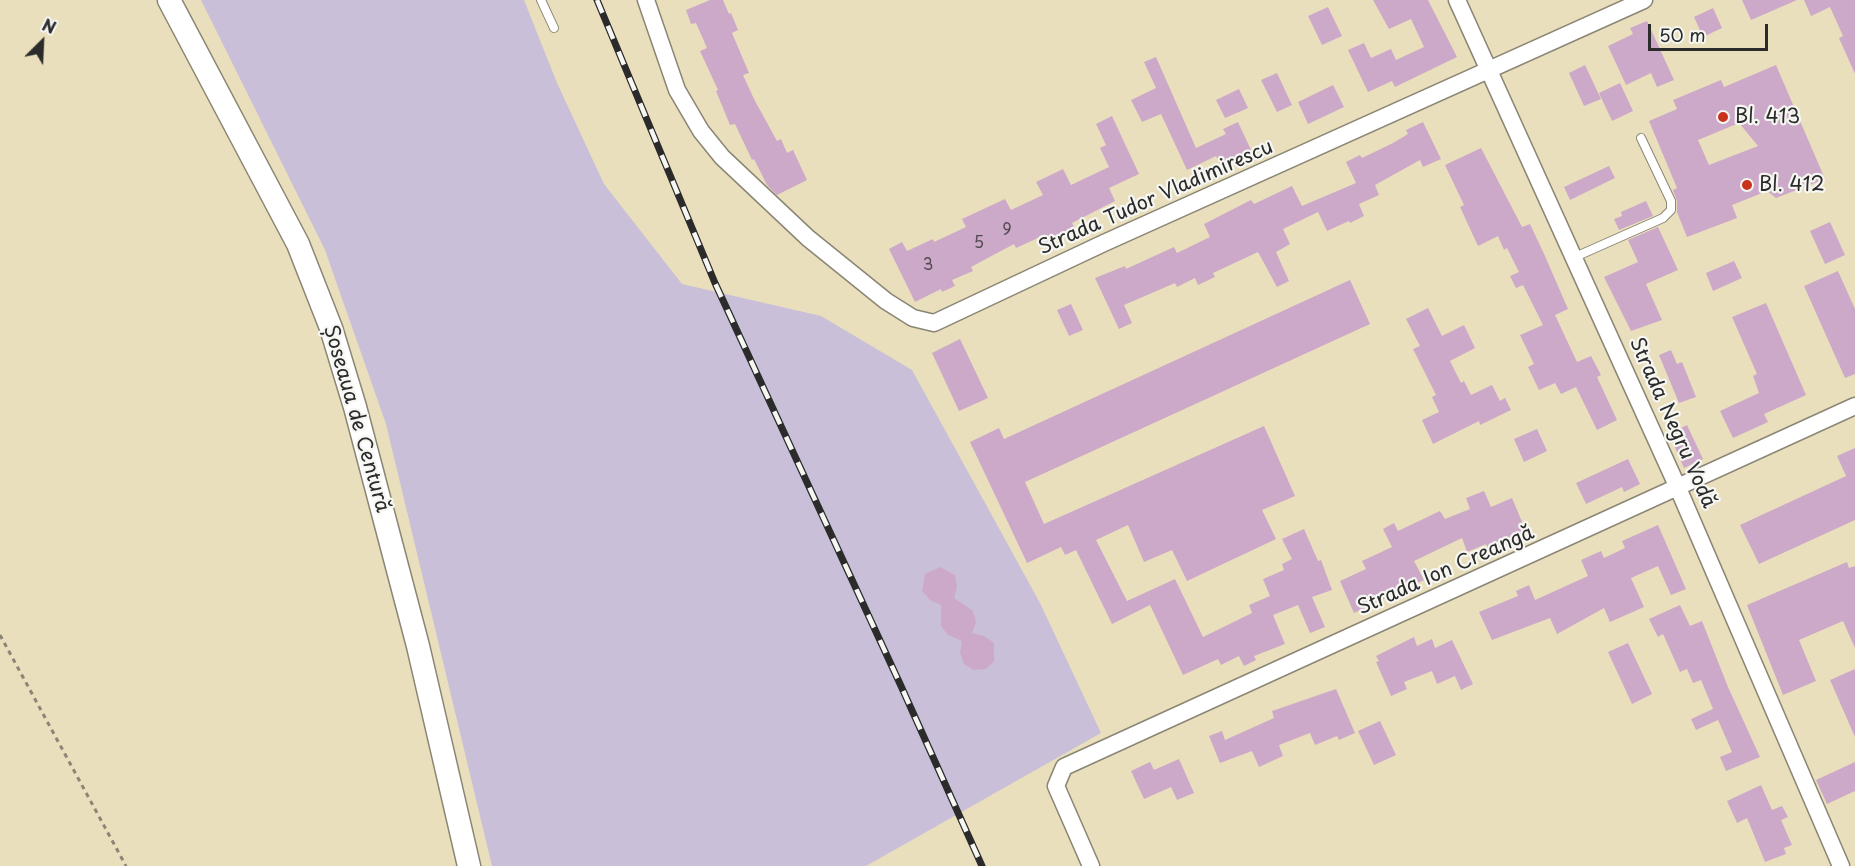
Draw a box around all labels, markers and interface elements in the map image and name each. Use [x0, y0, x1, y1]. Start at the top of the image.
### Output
north arrow [12, 12, 72, 72]
text: N [39, 12, 60, 39]
scale bar [1651, 12, 1771, 50]
text: 50 m [1659, 21, 1706, 48]
place label: Bl. 413 [1735, 105, 1800, 129]
marker: Bl. 413 [1716, 110, 1730, 124]
street label: Strada Tudor Vladimirescu [1035, 135, 1277, 261]
place label: Bl. 412 [1759, 173, 1825, 197]
marker: Bl. 412 [1740, 178, 1754, 192]
house number: 9 [1002, 221, 1012, 241]
house number: 5 [974, 234, 984, 254]
house number: 3 [923, 256, 933, 276]
street label: Șoseaua de Centură [318, 323, 394, 515]
street label: Strada Negru Vodă [1624, 334, 1720, 512]
street label: Strada Ion Creangă [1354, 521, 1538, 621]

